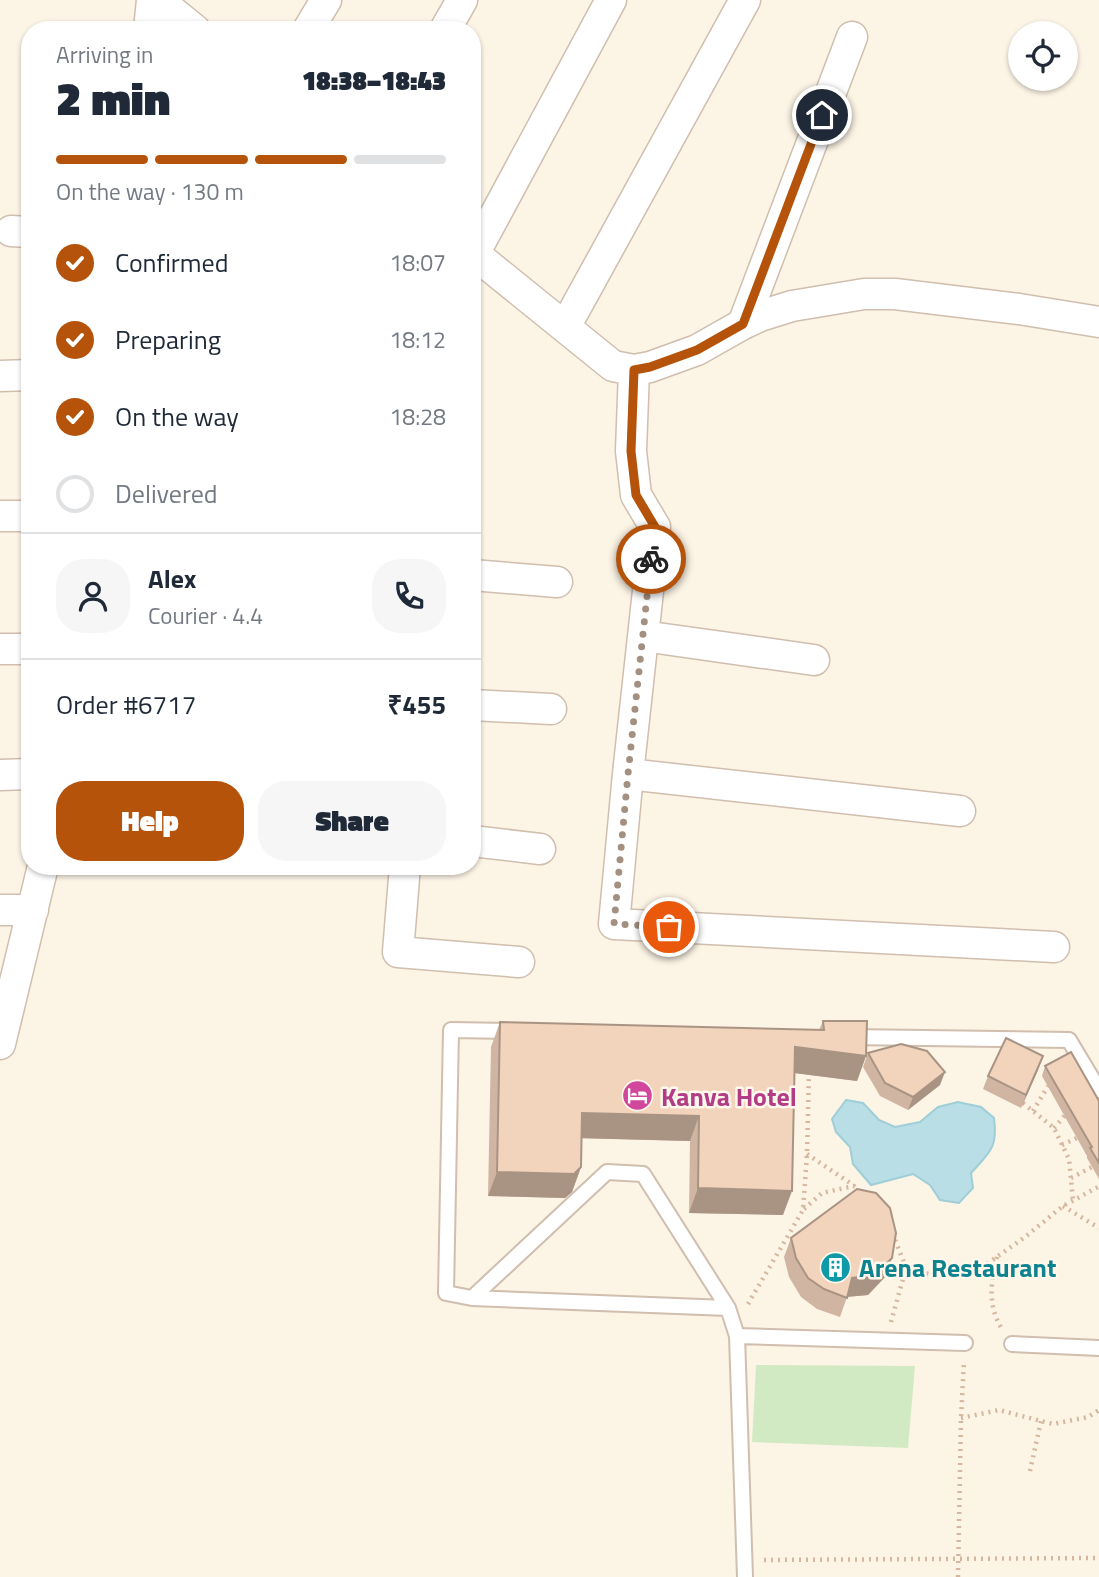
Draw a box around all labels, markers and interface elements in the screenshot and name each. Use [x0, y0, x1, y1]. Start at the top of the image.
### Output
map controls [1008, 21, 1078, 91]
button: locate [1008, 21, 1078, 91]
text: Arriving in [56, 37, 153, 72]
text: 18:38–18:43 [302, 61, 446, 100]
text: 2 min [56, 63, 170, 133]
pin [792, 85, 852, 145]
icon: home [803, 96, 841, 134]
text: On the way · 130 m [56, 174, 244, 209]
text: Confirmed [115, 243, 229, 282]
icon: check [56, 244, 94, 282]
text: 18:07 [389, 245, 446, 280]
text: Preparing [115, 320, 221, 359]
icon: check [56, 321, 94, 359]
text: 18:12 [389, 322, 446, 357]
text: On the way [115, 397, 239, 436]
icon: check [56, 398, 94, 436]
text: 18:28 [389, 399, 446, 434]
text: Delivered [115, 474, 218, 513]
courier [616, 524, 686, 594]
icon: bike [632, 540, 670, 578]
button: person [56, 559, 130, 633]
text: Alex [148, 559, 196, 598]
button: phone [372, 559, 446, 633]
text: Courier · 4.4 [148, 598, 263, 633]
text: Order #6717 [56, 685, 196, 724]
text: ₹455 [387, 685, 446, 724]
button: Help [56, 781, 244, 861]
button: Share [258, 781, 446, 861]
pin [639, 897, 699, 957]
icon: bag [650, 908, 688, 946]
place label: Kanva Hotel [661, 1077, 797, 1116]
hotel icon: Kanva Hotel [621, 1079, 655, 1113]
place label: Arena Restaurant [859, 1248, 1056, 1287]
building icon: Arena Restaurant [819, 1250, 853, 1284]

